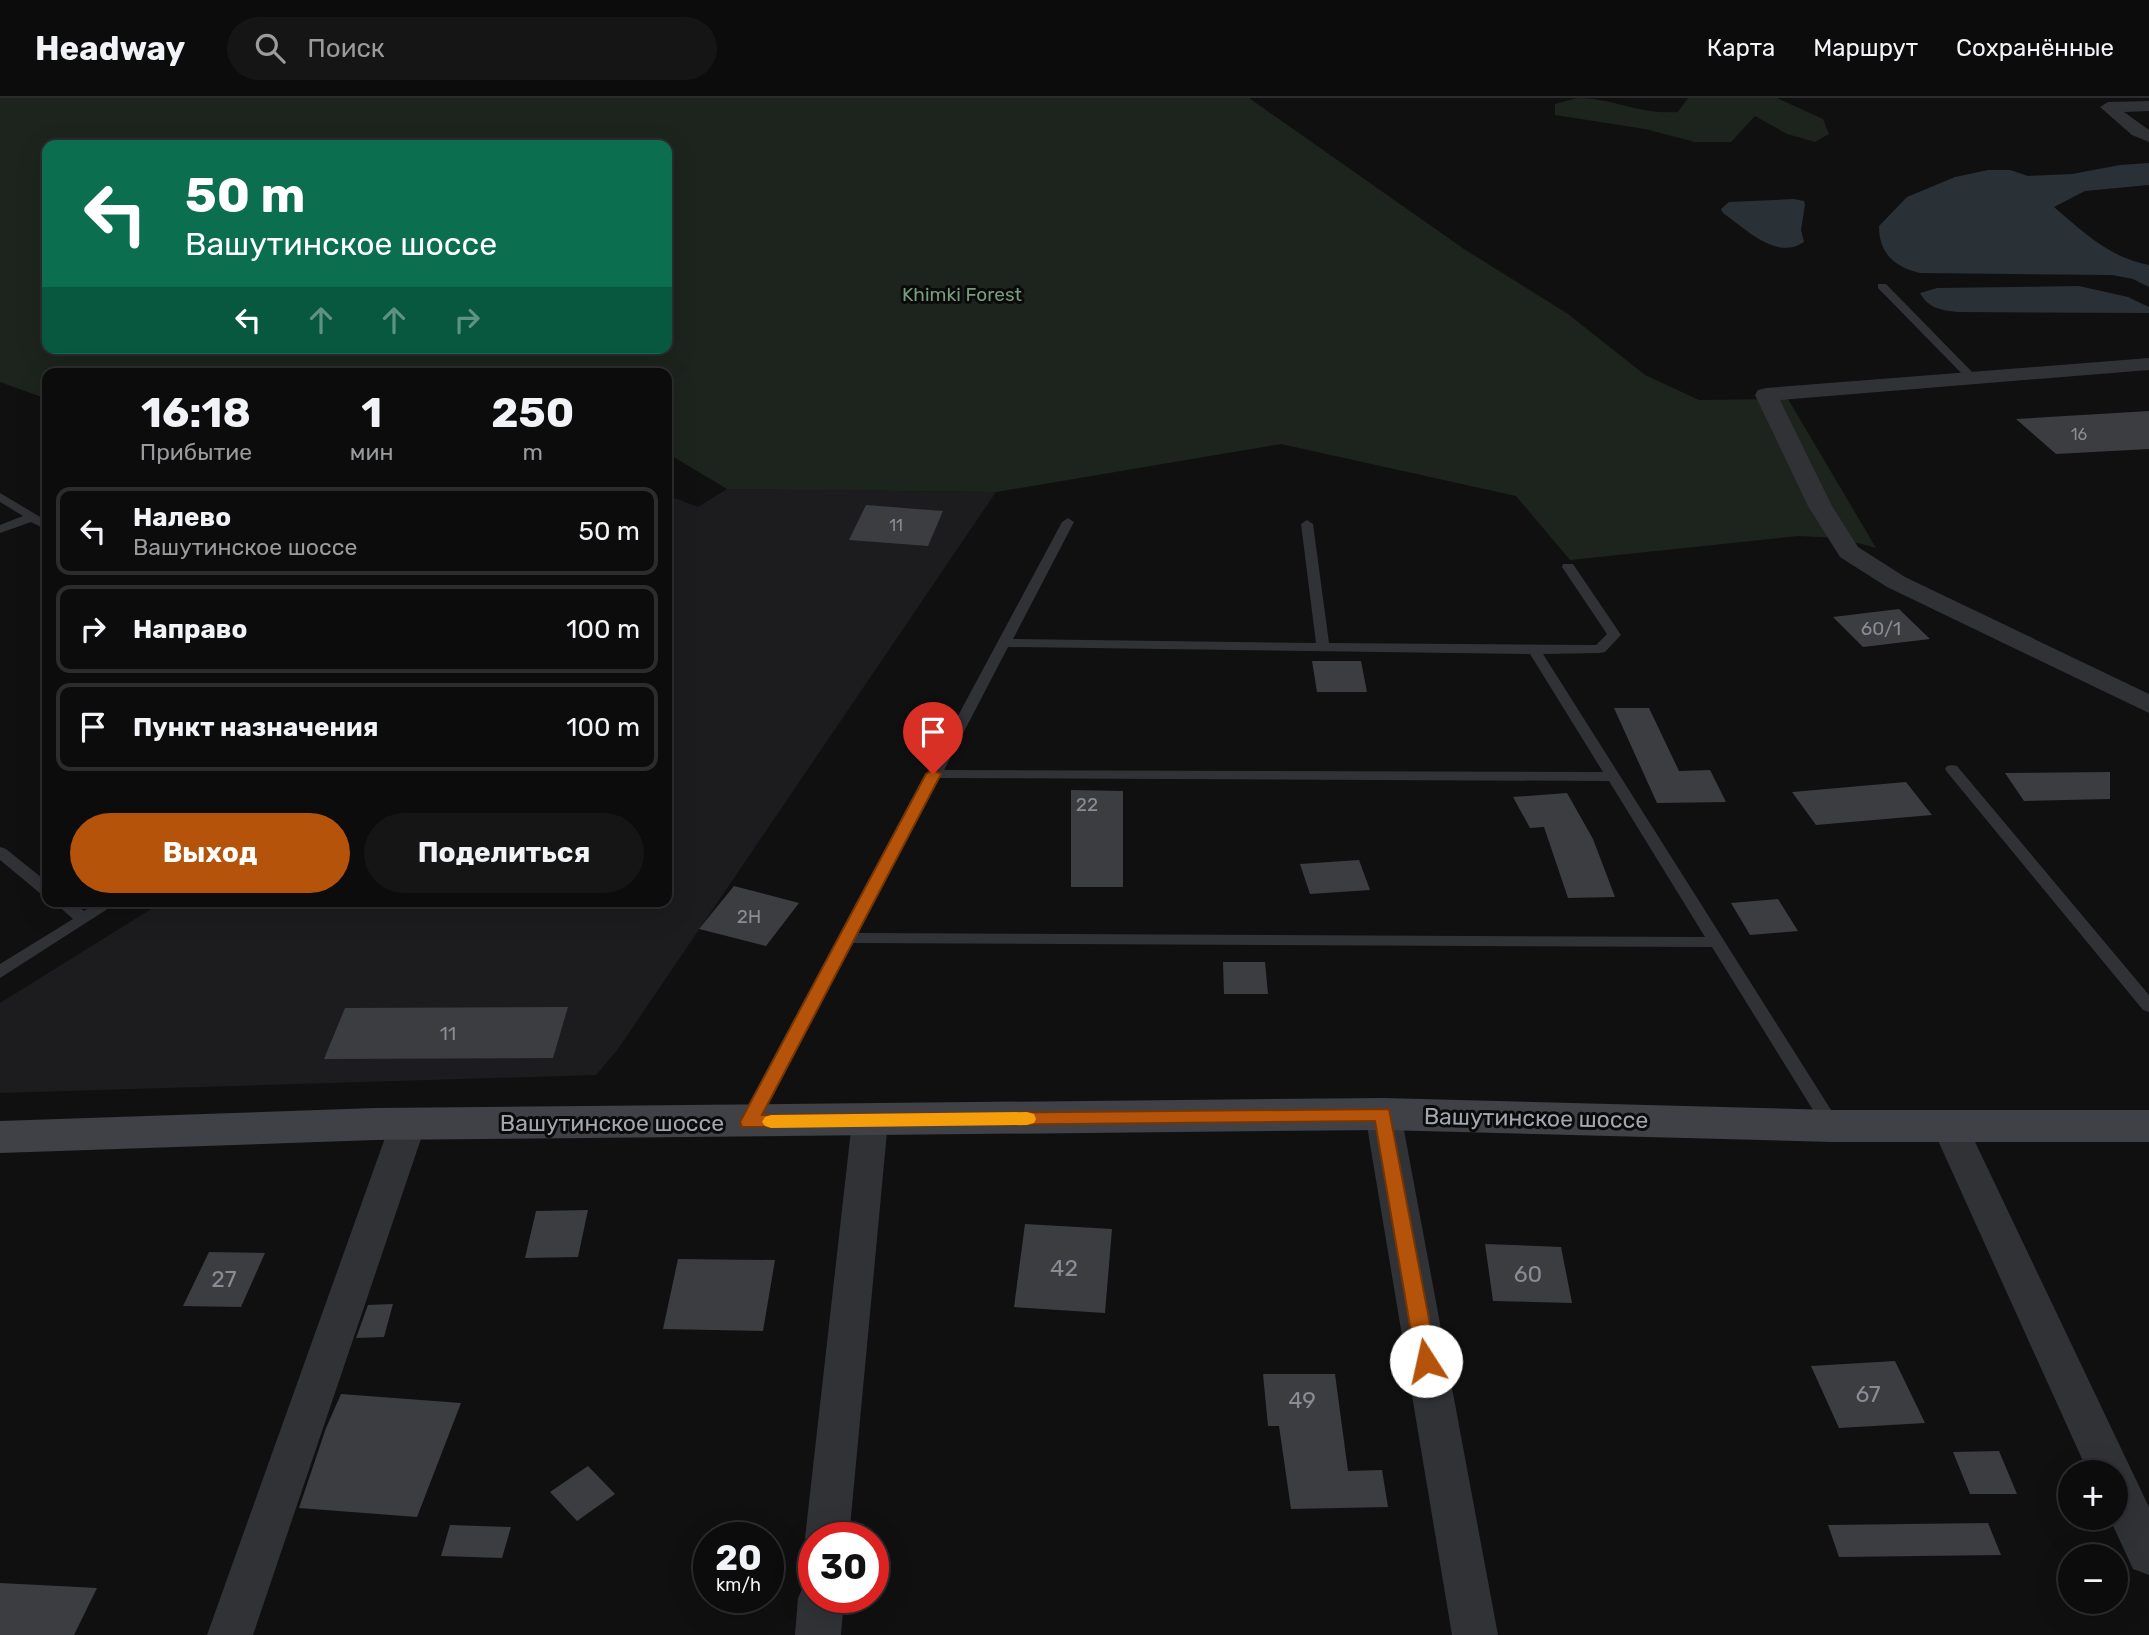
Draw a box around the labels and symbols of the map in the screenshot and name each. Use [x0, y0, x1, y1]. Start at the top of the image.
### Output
park label: Khimki Forest [902, 283, 1023, 306]
house number: 16 [2071, 425, 2088, 444]
house number: 11 [889, 516, 903, 535]
house number: 60/1 [1861, 617, 1901, 640]
pin [903, 702, 963, 774]
house number: 22 [1076, 793, 1098, 816]
house number: 2Н [737, 905, 761, 928]
house number: 11 [440, 1022, 456, 1045]
street label: Вашутинское шоссе [1424, 1102, 1648, 1134]
street label: Вашутинское шоссе [500, 1109, 724, 1137]
house number: 42 [1050, 1254, 1078, 1282]
house number: 60 [1514, 1260, 1542, 1288]
house number: 27 [211, 1265, 237, 1293]
position arrow [1389, 1324, 1463, 1398]
house number: 67 [1856, 1380, 1881, 1408]
house number: 49 [1288, 1386, 1316, 1414]
speed limit sign: 30 [798, 1522, 889, 1613]

